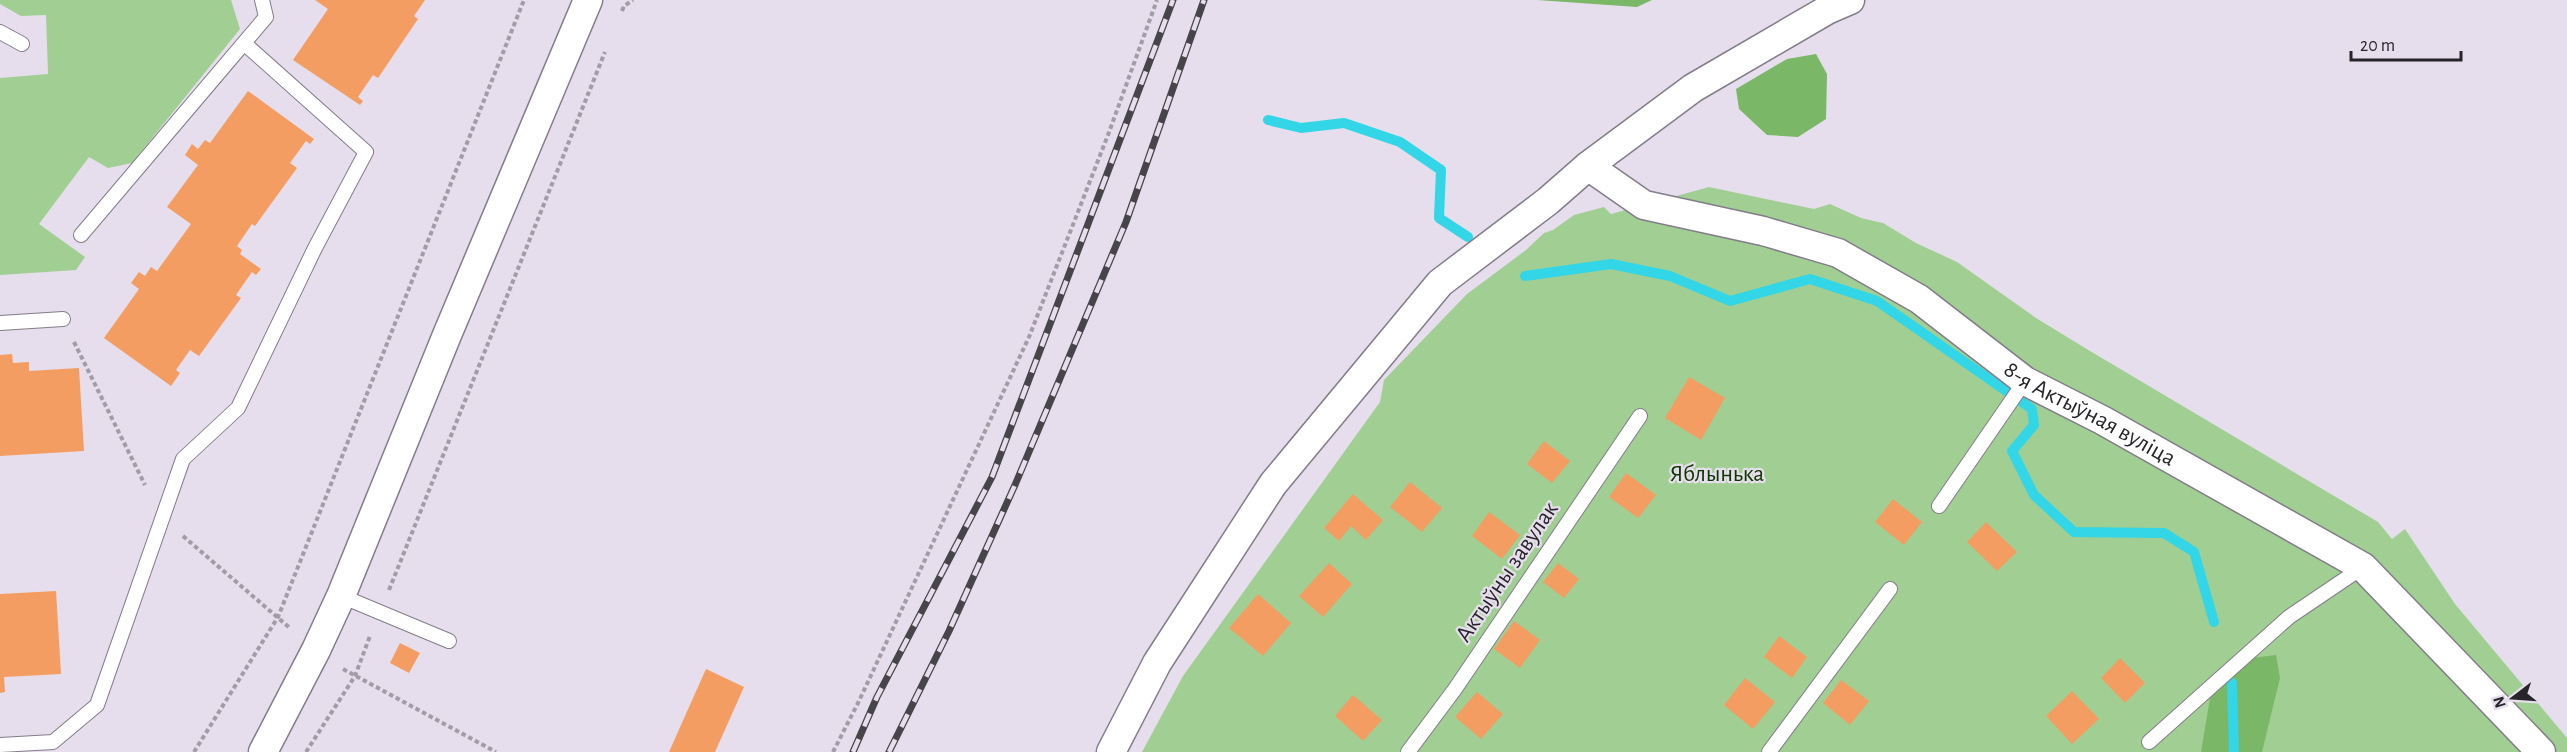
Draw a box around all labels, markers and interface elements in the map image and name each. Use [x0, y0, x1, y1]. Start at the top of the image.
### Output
scale bar [2351, 24, 2460, 62]
text: 20 m [2360, 37, 2395, 55]
street label: 8-я Актыўная вуліца [1999, 357, 2180, 471]
park label: Яблынька [1670, 462, 1764, 486]
street label: Актыўны завулак [1451, 497, 1563, 647]
north arrow [2483, 668, 2543, 728]
text: N [2490, 694, 2509, 710]

